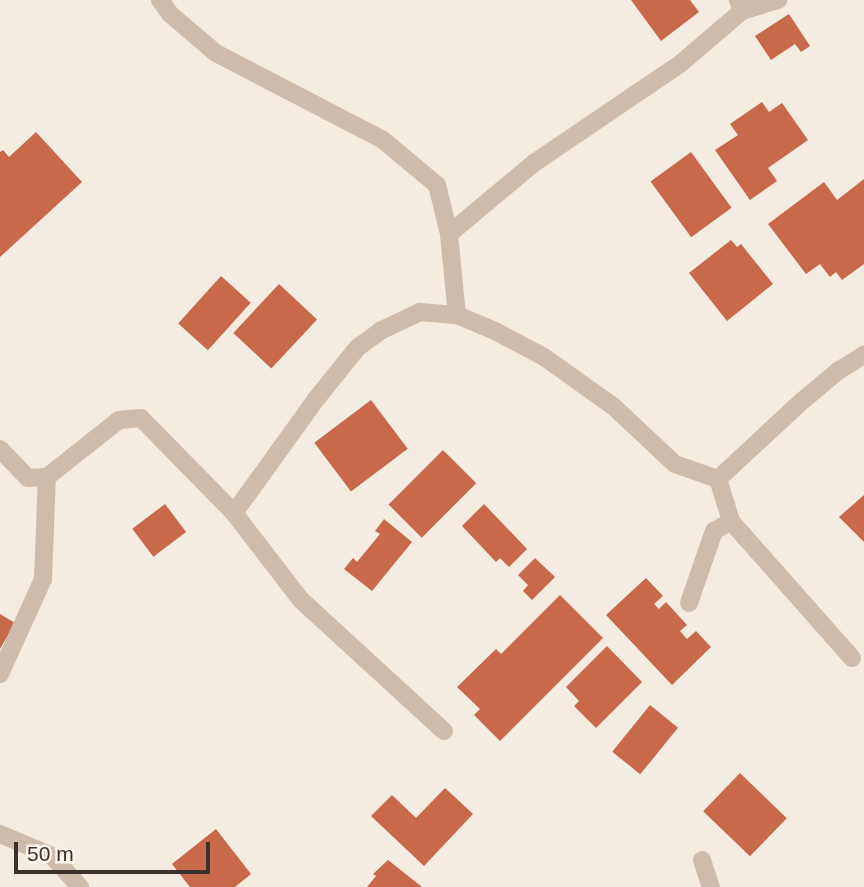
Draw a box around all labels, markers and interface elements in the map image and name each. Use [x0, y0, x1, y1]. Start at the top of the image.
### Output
scale bar [18, 828, 214, 872]
text: 50 m [27, 842, 74, 865]

